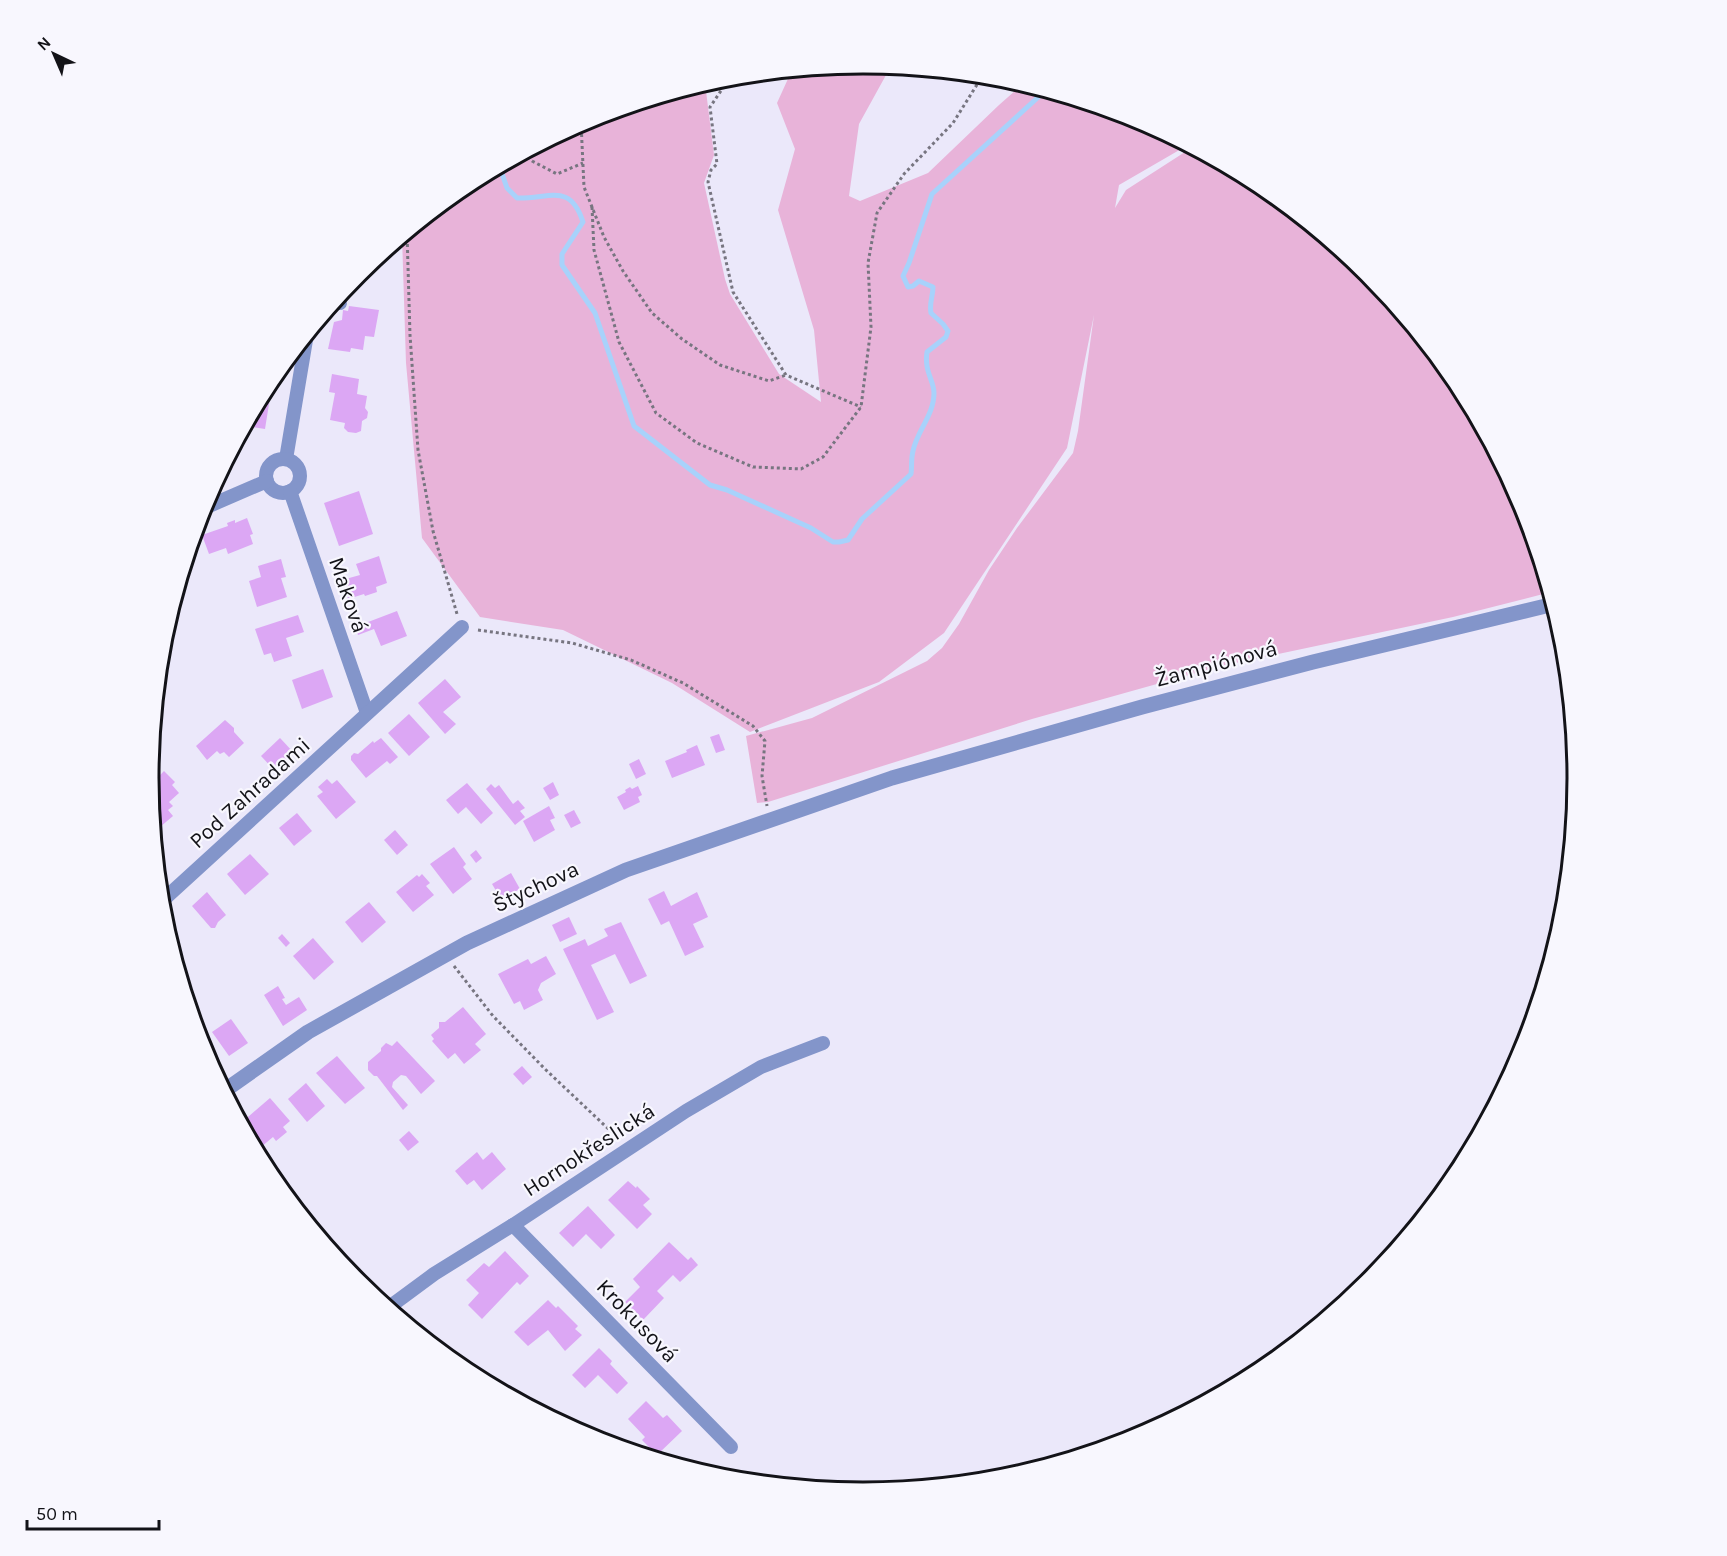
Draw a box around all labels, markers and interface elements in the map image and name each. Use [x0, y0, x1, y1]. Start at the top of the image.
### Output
north arrow [24, 24, 84, 84]
text: N [33, 33, 55, 54]
street label: Maková [323, 554, 373, 636]
street label: Žampiónová [1152, 635, 1280, 693]
street label: Pod Zahradami [184, 732, 316, 854]
street label: Štychova [489, 855, 583, 918]
street label: Hornokřeslická [518, 1098, 660, 1202]
street label: Krokusová [591, 1274, 683, 1368]
scale bar [27, 1493, 159, 1531]
text: 50 m [36, 1503, 78, 1525]

